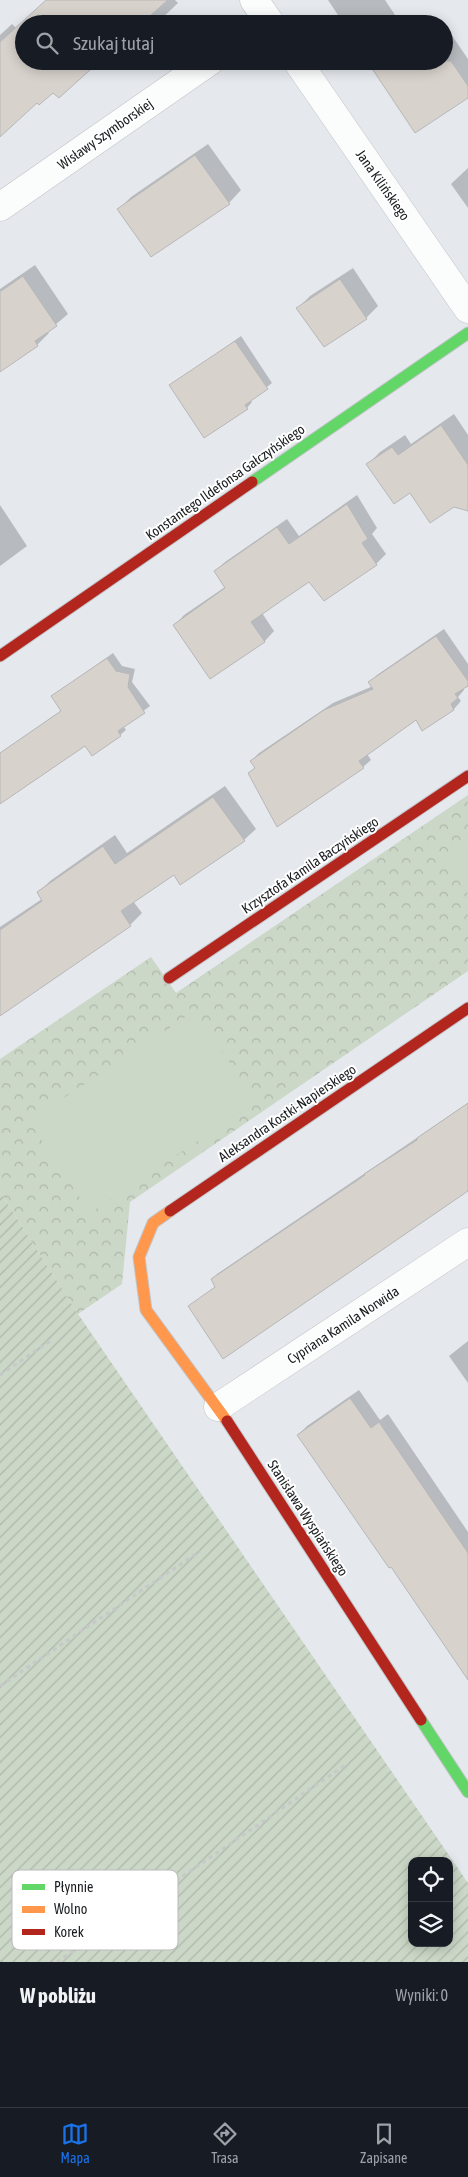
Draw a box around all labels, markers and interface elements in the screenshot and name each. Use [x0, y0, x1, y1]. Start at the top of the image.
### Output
search box [15, 15, 453, 70]
icon: search [33, 29, 61, 57]
text: Szukaj tutaj [73, 32, 155, 54]
street label: Wisławy Szymborskiej [54, 95, 156, 173]
street label: Jana Kilińskiego [353, 147, 413, 223]
street label: Konstantego Ildefonsa Gałczyńskiego [142, 421, 308, 543]
street label: Krzysztofa Kamila Baczyńskiego [239, 813, 381, 917]
street label: Aleksandra Kostki-Napierskiego [215, 1061, 359, 1165]
street label: Cypriana Kamila Norwida [284, 1283, 402, 1367]
street label: Stanisława Wyspiańskiego [265, 1457, 351, 1579]
map controls [408, 1857, 453, 1947]
button: locate [408, 1857, 453, 1902]
legend [12, 1870, 178, 1950]
text: Płynnie [54, 1879, 93, 1895]
text: Wolno [54, 1901, 87, 1917]
button: layers [408, 1902, 453, 1947]
text: Korek [54, 1924, 84, 1940]
text: W pobliżu [20, 1983, 96, 2007]
text: Wyniki: 0 [396, 1986, 448, 2004]
tab: Mapa [61, 2120, 90, 2166]
tab: Trasa [211, 2120, 239, 2166]
tab: Zapisane [360, 2120, 407, 2166]

